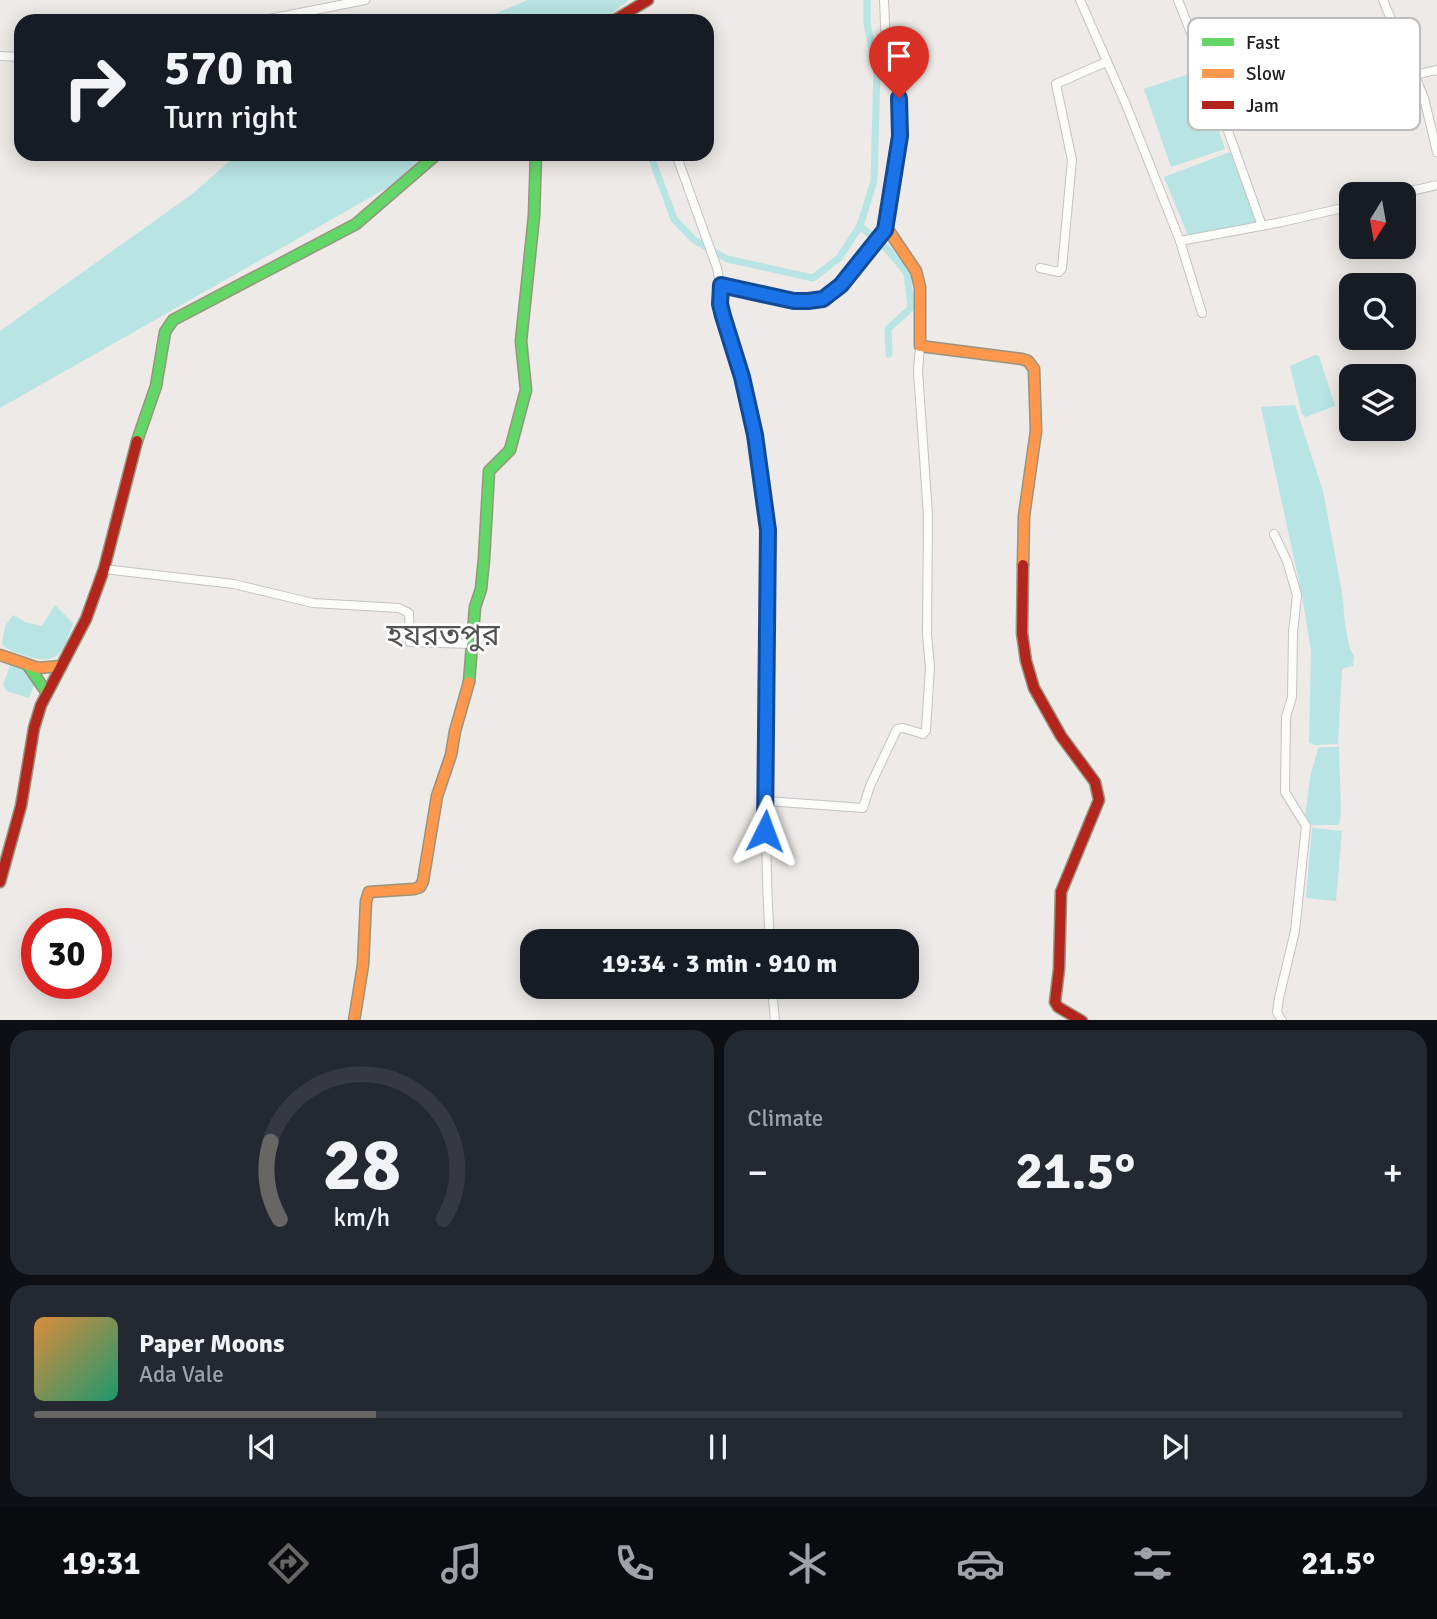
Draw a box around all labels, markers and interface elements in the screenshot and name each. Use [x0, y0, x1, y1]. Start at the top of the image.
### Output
legend [1188, 18, 1420, 130]
pin [869, 26, 929, 98]
text: Fast [1246, 31, 1280, 55]
icon: arrive [880, 37, 918, 75]
text: 570 m [164, 38, 294, 98]
icon: right [49, 42, 140, 133]
text: Slow [1246, 62, 1286, 86]
text: Jam [1246, 94, 1279, 118]
text: Turn right [164, 98, 297, 137]
north arrow [1339, 182, 1416, 259]
map controls [1339, 182, 1416, 441]
button: search [1339, 273, 1416, 350]
button: layers [1339, 364, 1416, 441]
district label: হযরতপুর [385, 617, 501, 654]
position arrow [728, 794, 802, 868]
speed limit sign: 30 [21, 908, 112, 999]
text: 19:34 · 3 min · 910 m [602, 948, 837, 980]
text: Climate [748, 1104, 823, 1133]
text: 28 [322, 1121, 401, 1210]
text: 21.5° [1015, 1139, 1135, 1203]
text: − [748, 1149, 768, 1196]
text: + [1382, 1149, 1403, 1196]
text: km/h [333, 1201, 390, 1232]
text: Paper Moons [139, 1328, 285, 1360]
text: Ada Vale [139, 1360, 224, 1389]
icon: previous [243, 1428, 281, 1466]
icon: pause [699, 1428, 737, 1466]
icon: next [1156, 1428, 1194, 1466]
icon: directions [264, 1539, 313, 1588]
icon: music [437, 1539, 486, 1588]
icon: phone [610, 1539, 659, 1588]
icon: climate [783, 1539, 832, 1588]
icon: car [956, 1539, 1005, 1588]
icon: filters [1128, 1539, 1177, 1588]
text: 19:31 [62, 1544, 140, 1583]
text: 21.5° [1301, 1544, 1375, 1583]

